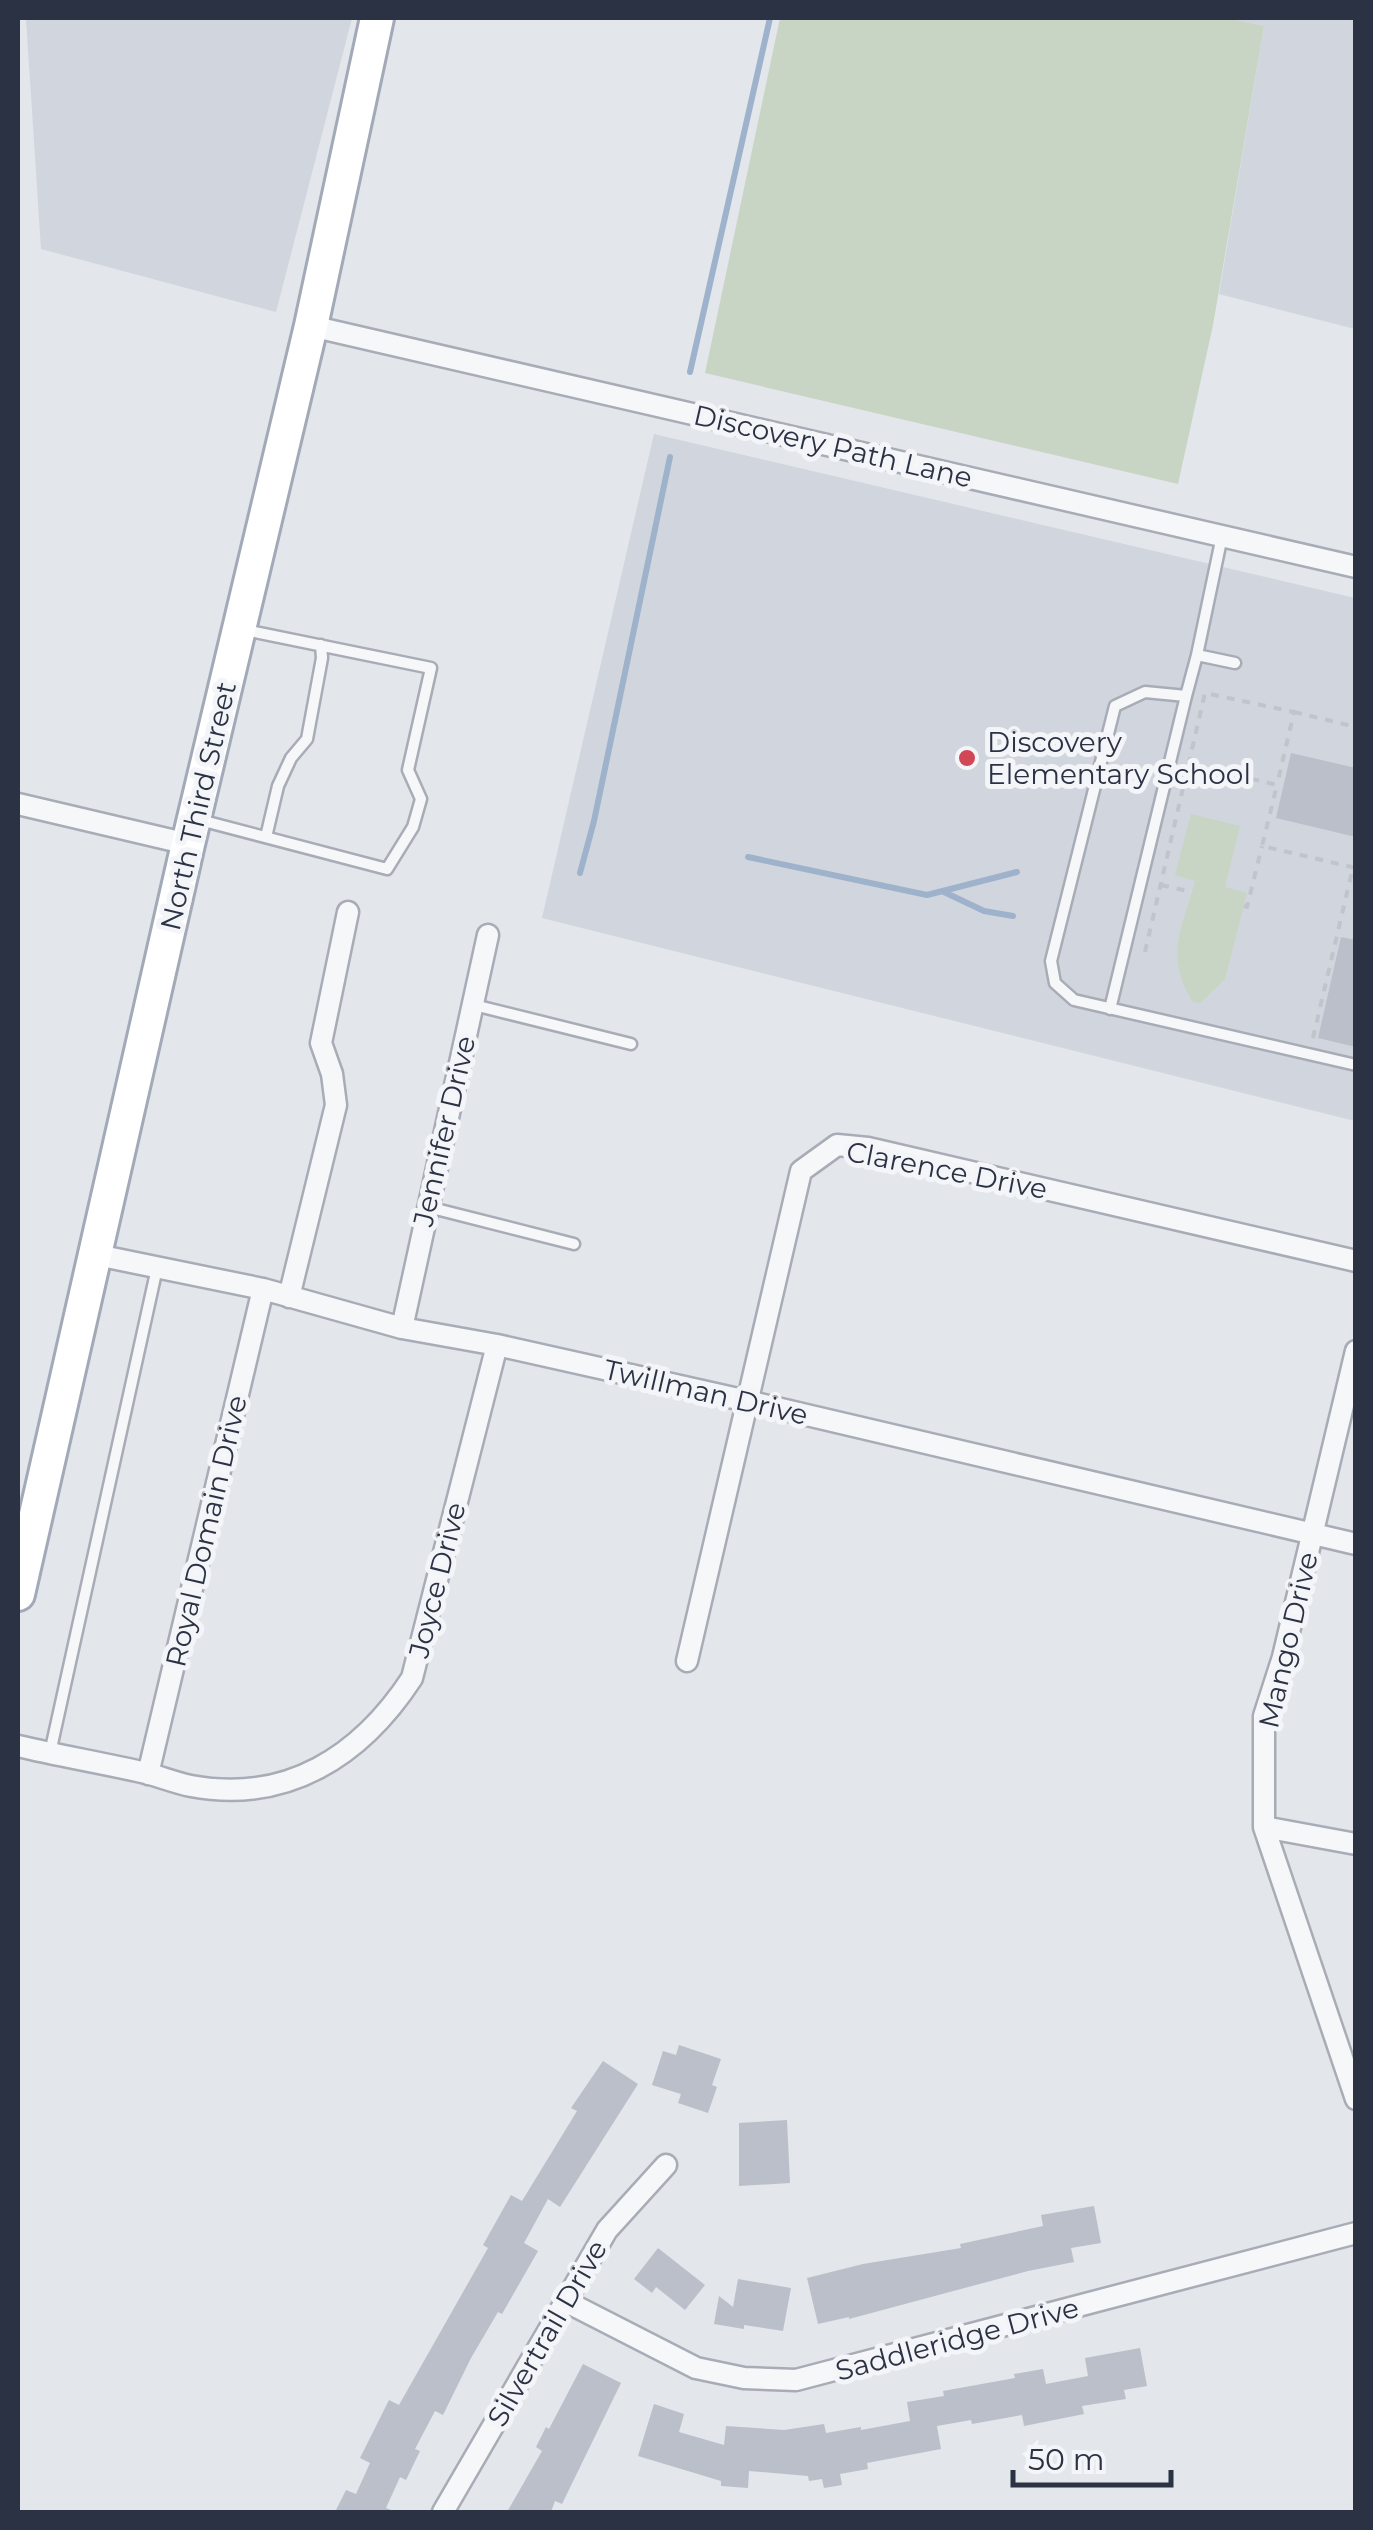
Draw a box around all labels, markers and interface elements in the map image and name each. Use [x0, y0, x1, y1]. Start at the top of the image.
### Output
street label: Discovery Path Lane [690, 397, 976, 495]
street label: North Third Street [153, 678, 243, 934]
place label: Discovery Elementary School [987, 725, 1251, 791]
marker: Discovery Elementary School [956, 747, 978, 769]
street label: Jennifer Drive [405, 1032, 482, 1231]
street label: Clarence Drive [844, 1134, 1050, 1206]
street label: Twillman Drive [601, 1352, 811, 1432]
street label: Royal Domain Drive [158, 1392, 254, 1670]
street label: Joyce Drive [401, 1499, 473, 1662]
street label: Mango Drive [1251, 1549, 1325, 1731]
street label: Silvertrail Drive [480, 2234, 614, 2432]
street label: Saddleridge Drive [832, 2290, 1082, 2388]
scale bar [1013, 2425, 1170, 2487]
text: 50 m [1028, 2441, 1105, 2478]

